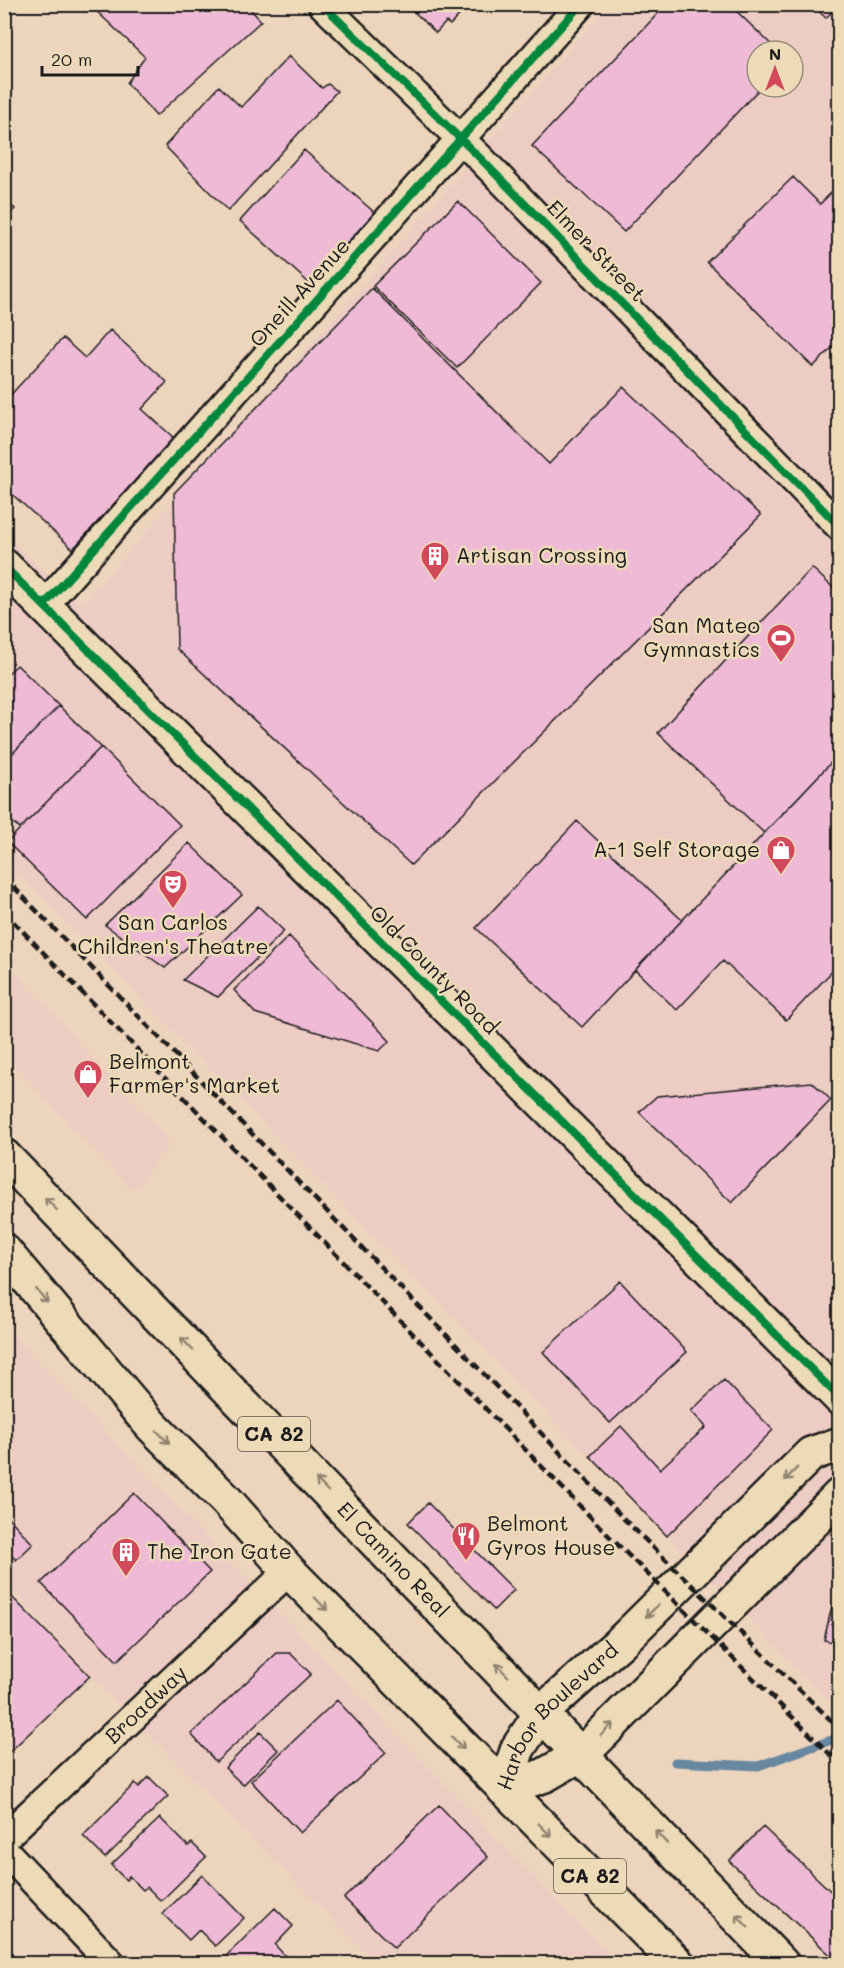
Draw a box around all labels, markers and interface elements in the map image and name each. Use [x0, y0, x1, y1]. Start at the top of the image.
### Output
scale bar [42, 39, 138, 77]
north arrow [745, 39, 805, 99]
text: N [769, 43, 781, 64]
text: 20 m [51, 47, 92, 71]
street label: Elmer Street [542, 193, 652, 307]
street label: Oneill Avenue [243, 232, 355, 352]
building icon: Artisan Crossing [419, 540, 451, 582]
place label: Artisan Crossing [456, 541, 627, 568]
place label: San Mateo Gymnastics [644, 611, 760, 662]
sports icon: San Mateo Gymnastics [765, 622, 797, 664]
shop icon: A-1 Self Storage [765, 834, 797, 876]
place label: A-1 Self Storage [593, 835, 760, 862]
theatre icon: San Carlos Children's Theatre [157, 868, 189, 910]
street label: Old County Road [365, 899, 505, 1039]
place label: San Carlos Children's Theatre [78, 908, 269, 959]
place label: Belmont Farmer's Market [109, 1047, 280, 1098]
shop icon: Belmont Farmer's Market [72, 1058, 104, 1100]
one-way arrow [45, 1197, 59, 1212]
one-way arrow [35, 1288, 49, 1303]
one-way arrow [180, 1337, 194, 1352]
road number: CA 82 [238, 1417, 310, 1451]
one-way arrow [155, 1430, 170, 1444]
one-way arrow [783, 1467, 798, 1481]
one-way arrow [315, 1477, 329, 1492]
street label: El Camino Real [332, 1495, 456, 1623]
place label: Belmont Gyros House [487, 1509, 616, 1560]
restaurant icon: Belmont Gyros House [450, 1520, 482, 1562]
building icon: The Iron Gate [110, 1536, 142, 1578]
place label: The Iron Gate [147, 1537, 292, 1564]
one-way arrow [314, 1596, 328, 1611]
one-way arrow [645, 1604, 660, 1618]
street label: Harbor Boulevard [490, 1636, 623, 1793]
street label: Broadway [99, 1659, 192, 1749]
one-way arrow [495, 1662, 509, 1677]
one-way arrow [599, 1721, 614, 1736]
one-way arrow [450, 1735, 465, 1750]
one-way arrow [537, 1823, 552, 1838]
one-way arrow [654, 1829, 668, 1844]
road number: CA 82 [554, 1859, 626, 1893]
one-way arrow [734, 1914, 749, 1929]

